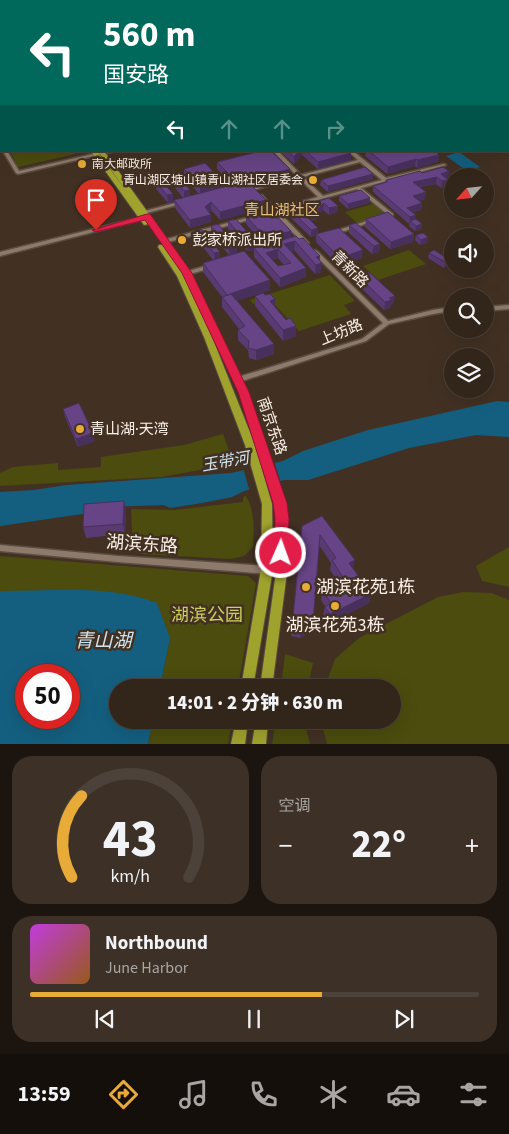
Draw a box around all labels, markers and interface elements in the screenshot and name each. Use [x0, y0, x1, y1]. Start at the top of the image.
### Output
text: 560 m [103, 10, 195, 60]
icon: left [20, 20, 85, 85]
text: 国安路 [103, 59, 169, 91]
icon: left [162, 115, 190, 143]
icon: ahead [215, 115, 243, 143]
icon: ahead [268, 115, 296, 143]
icon: right [321, 115, 349, 143]
place label: 南大邮政所 [92, 156, 152, 173]
marker: 南大邮政所 [76, 158, 88, 170]
north arrow [444, 168, 494, 218]
map controls [444, 168, 494, 398]
place label: 青山湖区塘山镇青山湖社区居委会 [123, 172, 303, 189]
marker: 青山湖区塘山镇青山湖社区居委会 [307, 174, 319, 186]
pin [75, 179, 117, 230]
icon: arrive [82, 186, 110, 214]
district label: 青山湖社区 [244, 200, 320, 221]
button: sound [444, 228, 494, 278]
place label: 彭家桥派出所 [192, 230, 282, 251]
marker: 彭家桥派出所 [176, 234, 188, 246]
street label: 青新路 [326, 246, 373, 293]
button: search [444, 288, 494, 338]
street label: 上坊路 [316, 314, 366, 351]
button: layers [444, 348, 494, 398]
street label: 南京东路 [252, 394, 291, 458]
place label: 青山湖·天湾 [90, 419, 169, 440]
marker: 青山湖·天湾 [74, 423, 86, 435]
water label: 玉带河 [200, 446, 254, 477]
position arrow [254, 526, 306, 578]
street label: 湖滨东路 [105, 530, 179, 559]
place label: 湖滨花苑1栋 [316, 575, 415, 600]
marker: 湖滨花苑1栋 [300, 581, 312, 593]
marker: 湖滨花苑3栋 [329, 600, 341, 612]
park label: 湖滨公园 [171, 603, 243, 628]
place label: 湖滨花苑3栋 [286, 613, 384, 638]
water label: 青山湖 [74, 628, 134, 655]
speed limit sign: 50 [15, 664, 80, 729]
text: 14:01 · 2 分钟 · 630 m [167, 690, 343, 717]
text: 空调 [279, 795, 311, 817]
text: 43 [103, 803, 158, 877]
text: 22° [351, 818, 406, 872]
text: − [279, 826, 292, 866]
text: + [465, 826, 479, 866]
text: km/h [110, 864, 150, 889]
text: Northbound [105, 930, 208, 957]
text: June Harbor [105, 957, 188, 979]
icon: previous [91, 1005, 119, 1033]
icon: pause [240, 1005, 268, 1033]
icon: next [390, 1005, 418, 1033]
icon: directions [106, 1077, 141, 1112]
icon: music [176, 1077, 211, 1112]
icon: phone [246, 1077, 281, 1112]
icon: climate [316, 1077, 351, 1112]
icon: car [386, 1077, 421, 1112]
icon: filters [456, 1077, 491, 1112]
text: 13:59 [18, 1078, 71, 1110]

